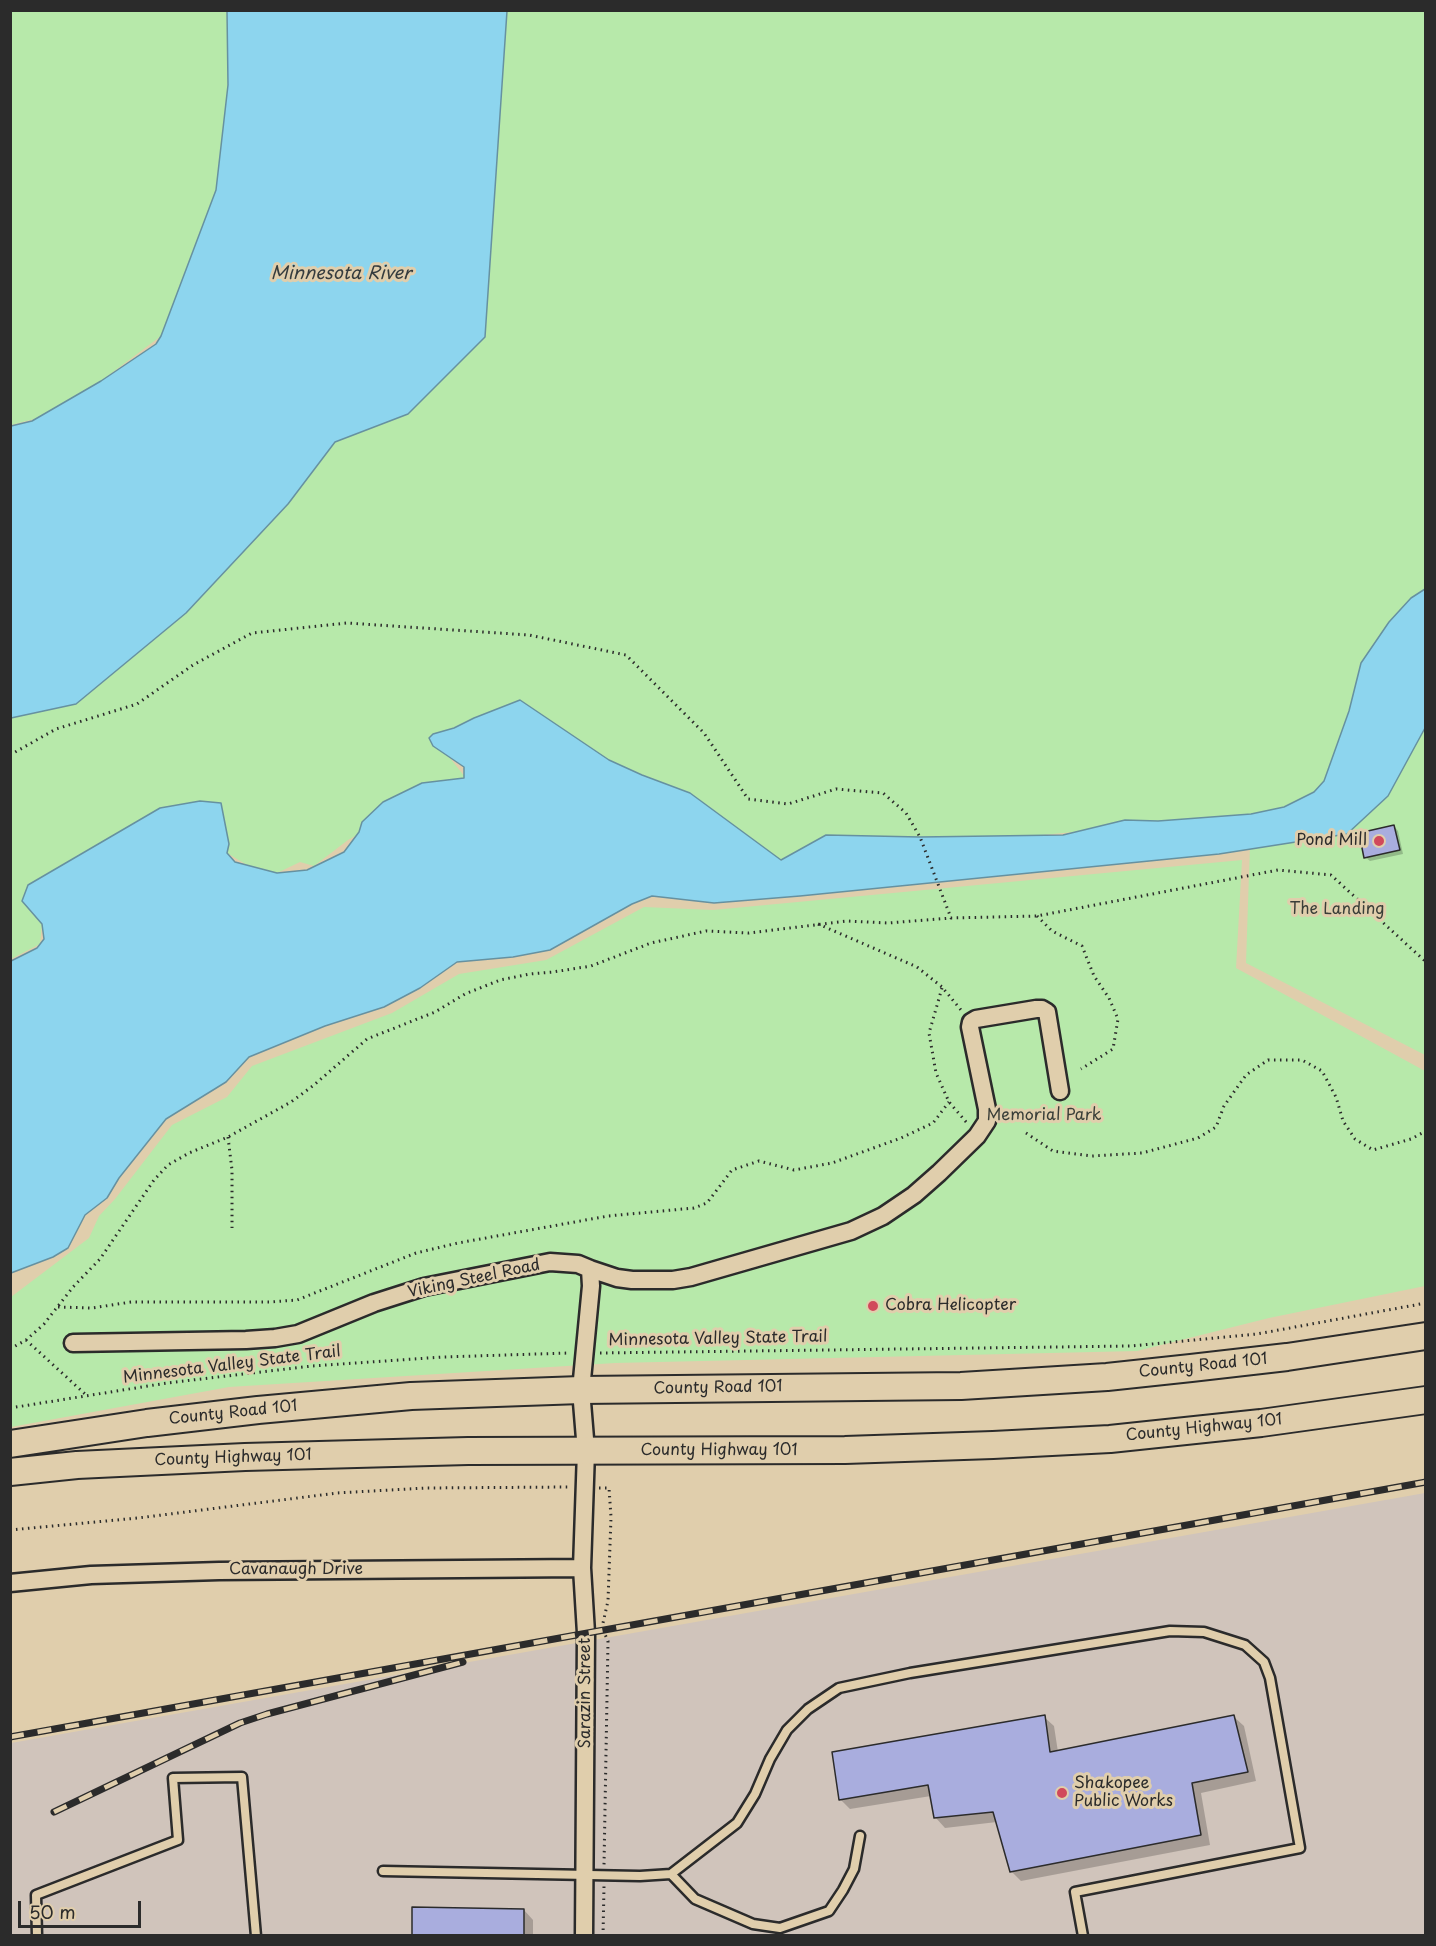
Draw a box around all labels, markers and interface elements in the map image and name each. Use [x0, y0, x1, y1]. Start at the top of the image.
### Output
water label: Minnesota River [271, 263, 411, 285]
place label: Pond Mill [1296, 831, 1367, 851]
marker: Pond Mill [1372, 834, 1386, 848]
park label: The Landing [1289, 900, 1385, 920]
park label: Memorial Park [986, 1106, 1102, 1126]
street label: Viking Steel Road [406, 1256, 542, 1302]
place label: Cobra Helicopter [885, 1296, 1016, 1316]
marker: Cobra Helicopter [866, 1299, 880, 1313]
street label: Minnesota Valley State Trail [608, 1327, 828, 1351]
street label: Minnesota Valley State Trail [122, 1342, 342, 1388]
street label: County Road 101 [1138, 1350, 1268, 1382]
street label: County Road 101 [653, 1377, 783, 1399]
street label: County Road 101 [168, 1397, 298, 1429]
street label: County Highway 101 [1125, 1410, 1283, 1446]
street label: County Highway 101 [640, 1441, 798, 1461]
street label: County Highway 101 [154, 1446, 312, 1470]
street label: Cavanaugh Drive [229, 1560, 363, 1580]
street label: Sarazin Street [576, 1638, 596, 1748]
place label: Shakopee Public Works [1074, 1774, 1173, 1812]
marker: Shakopee Public Works [1055, 1786, 1069, 1800]
scale bar [21, 1889, 144, 1927]
text: 50 m [29, 1898, 76, 1925]

